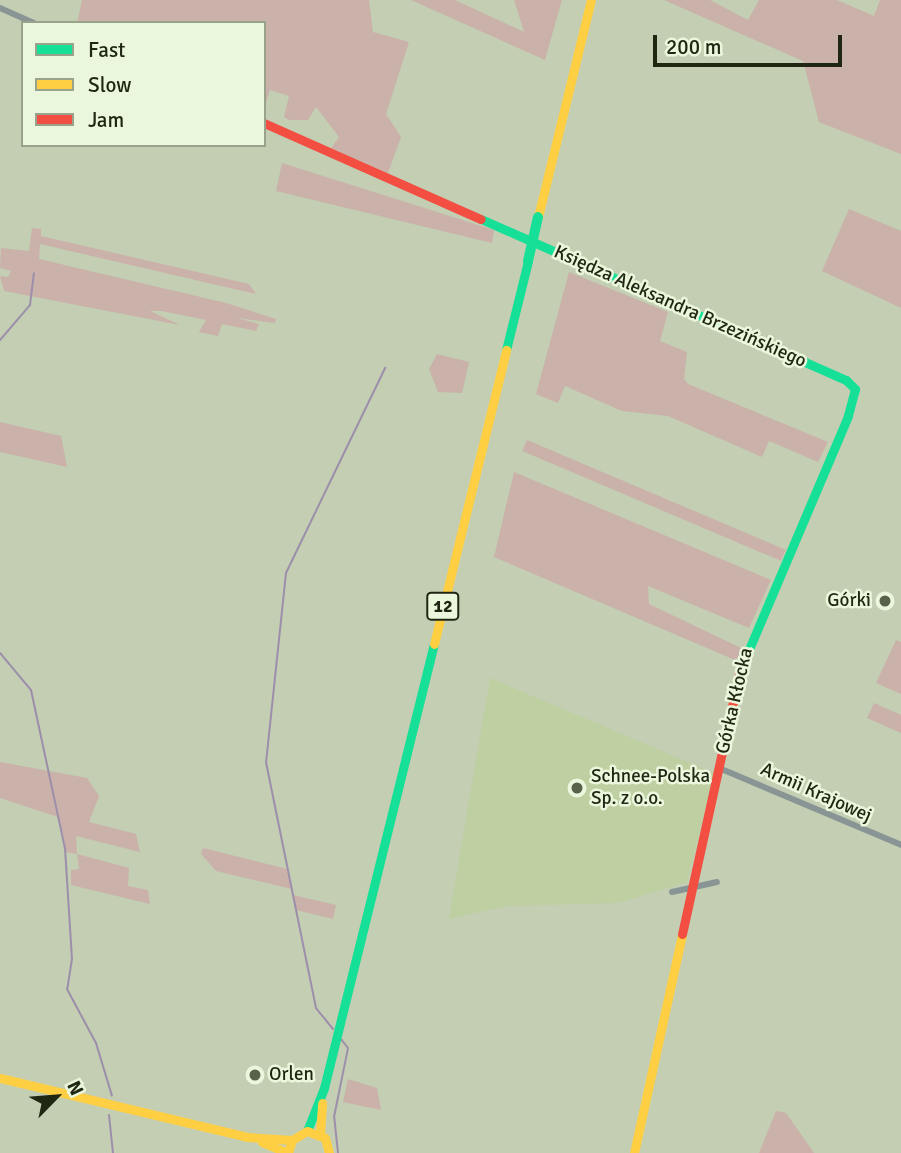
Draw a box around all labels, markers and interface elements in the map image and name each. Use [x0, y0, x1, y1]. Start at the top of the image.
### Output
legend [21, 21, 266, 147]
scale bar [656, 21, 845, 65]
text: 200 m [666, 34, 721, 60]
text: Fast [88, 37, 125, 63]
text: Slow [88, 72, 132, 98]
text: Jam [88, 107, 124, 133]
street label: Księdza Aleksandra Brzezińskiego [550, 241, 810, 373]
place label: Górki [827, 590, 871, 612]
road number: 12 [426, 592, 460, 620]
marker: Górki [877, 593, 893, 609]
street label: Górka Kłocka [712, 646, 758, 756]
street label: Armii Krajowej [757, 758, 875, 828]
place label: Schnee-Polska Sp. z o.o. [591, 766, 710, 810]
marker: Schnee-Polska Sp. z o.o. [569, 780, 585, 796]
north arrow [21, 1062, 91, 1132]
place label: Orlen [269, 1064, 314, 1086]
marker: Orlen [247, 1067, 263, 1083]
text: N [61, 1077, 89, 1099]

